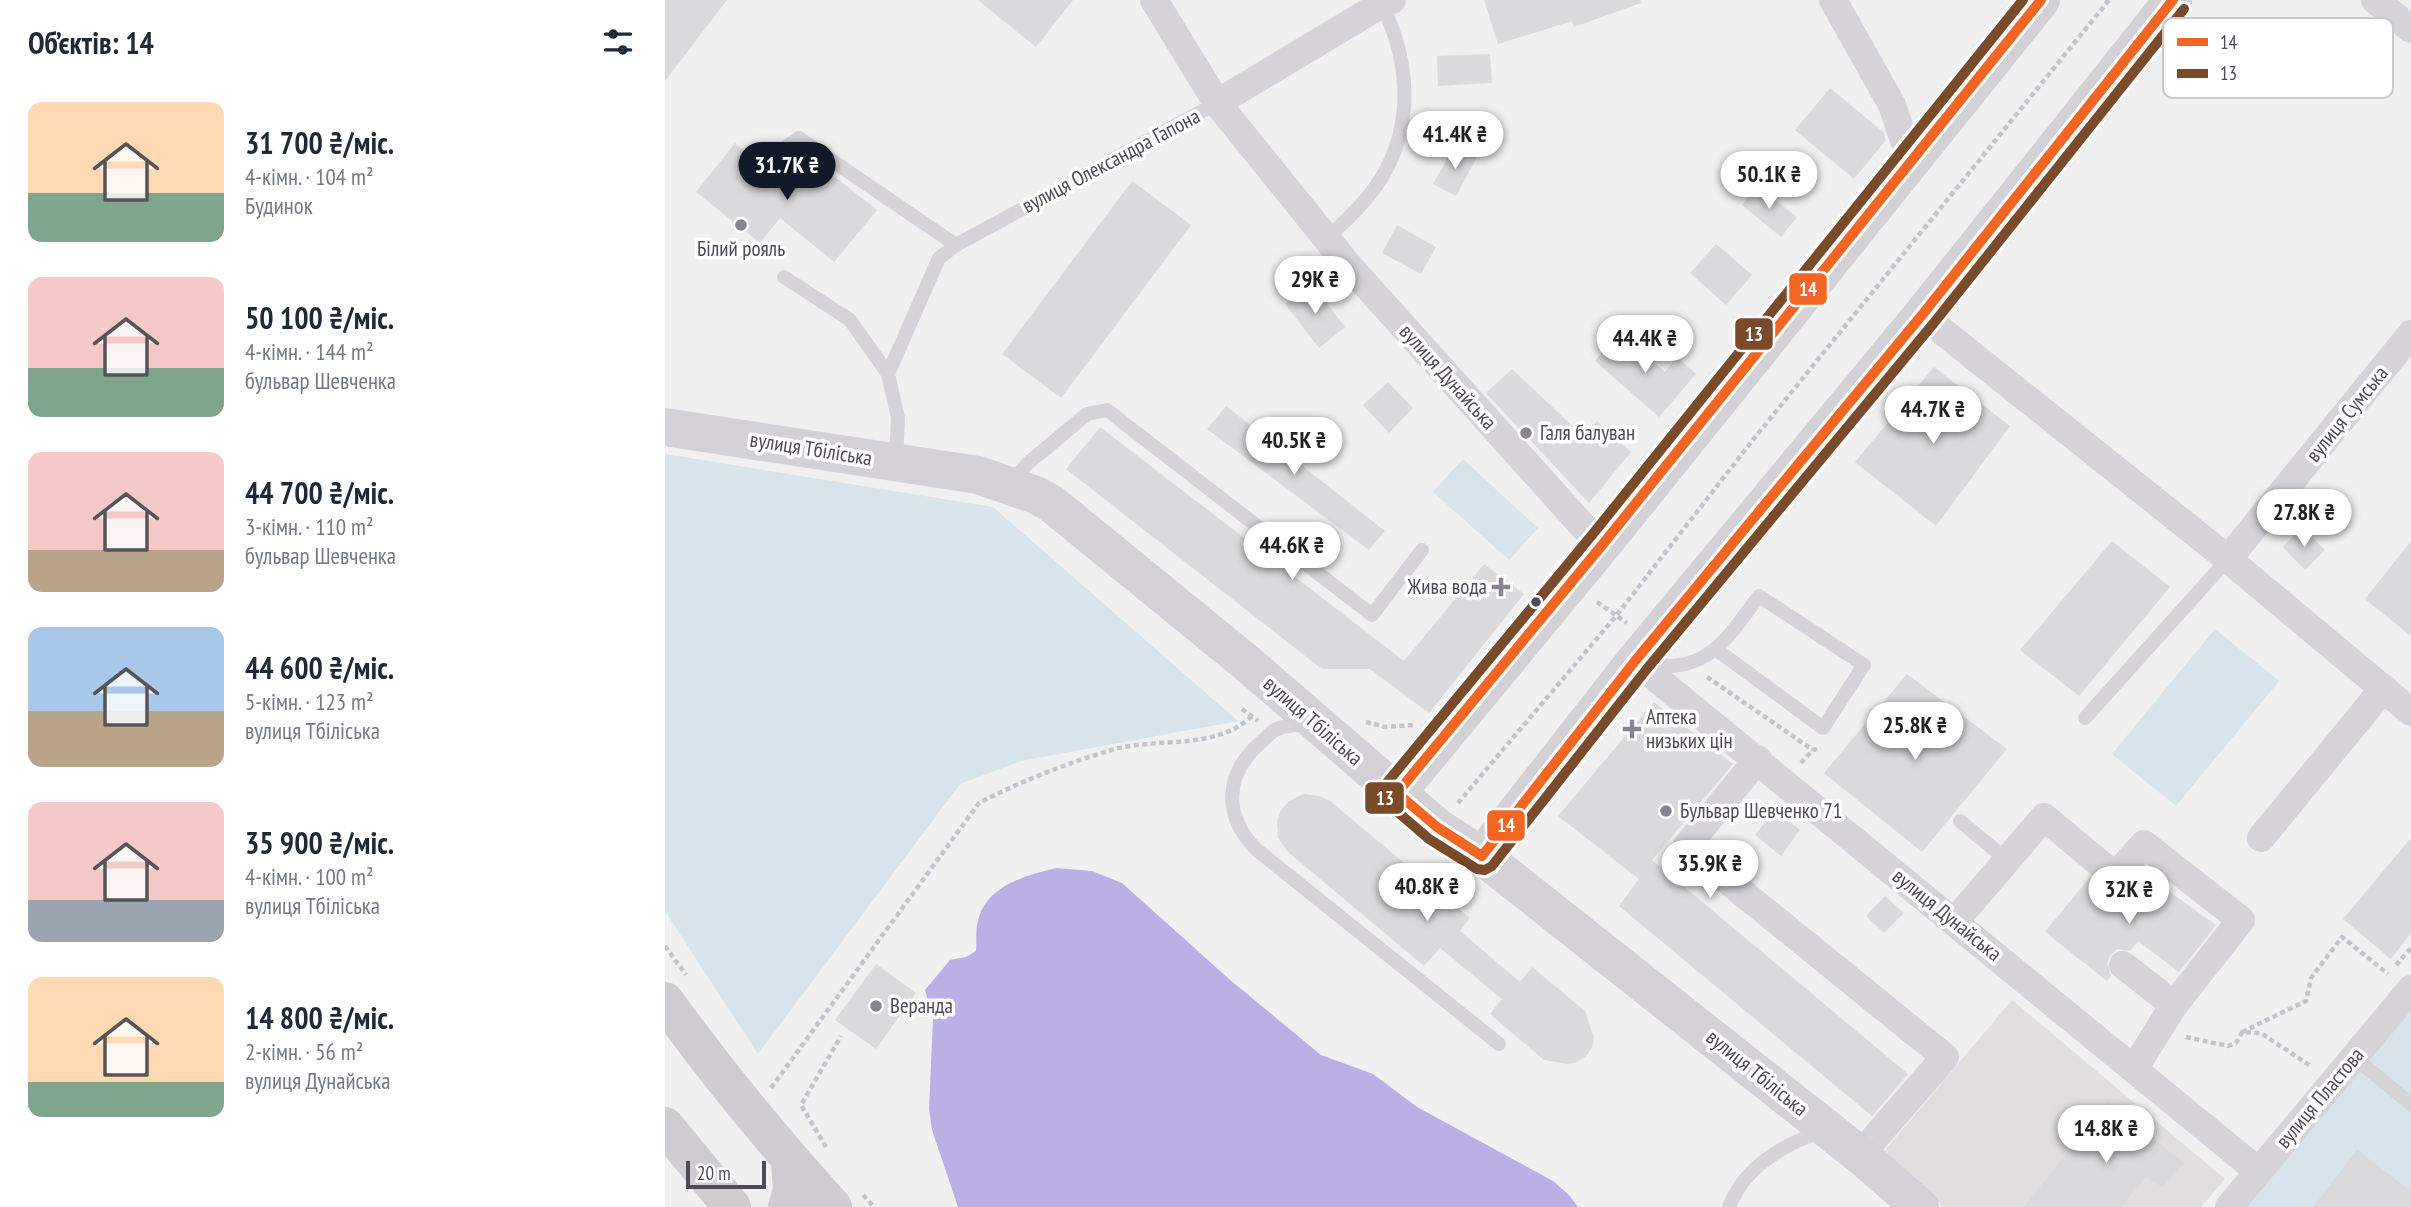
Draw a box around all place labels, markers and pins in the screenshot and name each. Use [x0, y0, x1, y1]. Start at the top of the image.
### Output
pin: 41.4K ₴ [1390, 111, 1520, 171]
pin: 31.7K ₴ [722, 142, 852, 202]
pin: 50.1K ₴ [1704, 152, 1834, 211]
marker: Білий рояль [733, 217, 749, 233]
place label: Білий рояль [697, 235, 785, 262]
pin: 29K ₴ [1266, 256, 1364, 316]
pin: 44.4K ₴ [1580, 316, 1710, 375]
pin: 44.7K ₴ [1868, 386, 1998, 446]
pin: 40.5K ₴ [1229, 418, 1359, 477]
place label: Галя балуван [1540, 419, 1635, 446]
marker: Галя балуван [1518, 425, 1534, 441]
pin: 27.8K ₴ [2239, 490, 2369, 549]
pin: 44.6K ₴ [1227, 522, 1357, 582]
place label: Жива вода [1407, 573, 1487, 600]
marker: Жива вода [1493, 579, 1509, 595]
unlabelled marker [1529, 595, 1543, 609]
pin: 25.8K ₴ [1850, 702, 1980, 762]
place label: Аптека низьких цін [1646, 703, 1733, 754]
marker: Аптека низьких цін [1624, 721, 1640, 737]
place label: Бульвар Шевченко 71 [1680, 797, 1842, 824]
marker: Бульвар Шевченко 71 [1658, 803, 1674, 819]
pin: 35.9K ₴ [1645, 841, 1775, 900]
pin: 40.8K ₴ [1362, 864, 1492, 923]
pin: 32K ₴ [2080, 866, 2178, 926]
place label: Веранда [890, 992, 953, 1019]
marker: Веранда [868, 998, 884, 1014]
pin: 14.8K ₴ [2041, 1106, 2171, 1165]

